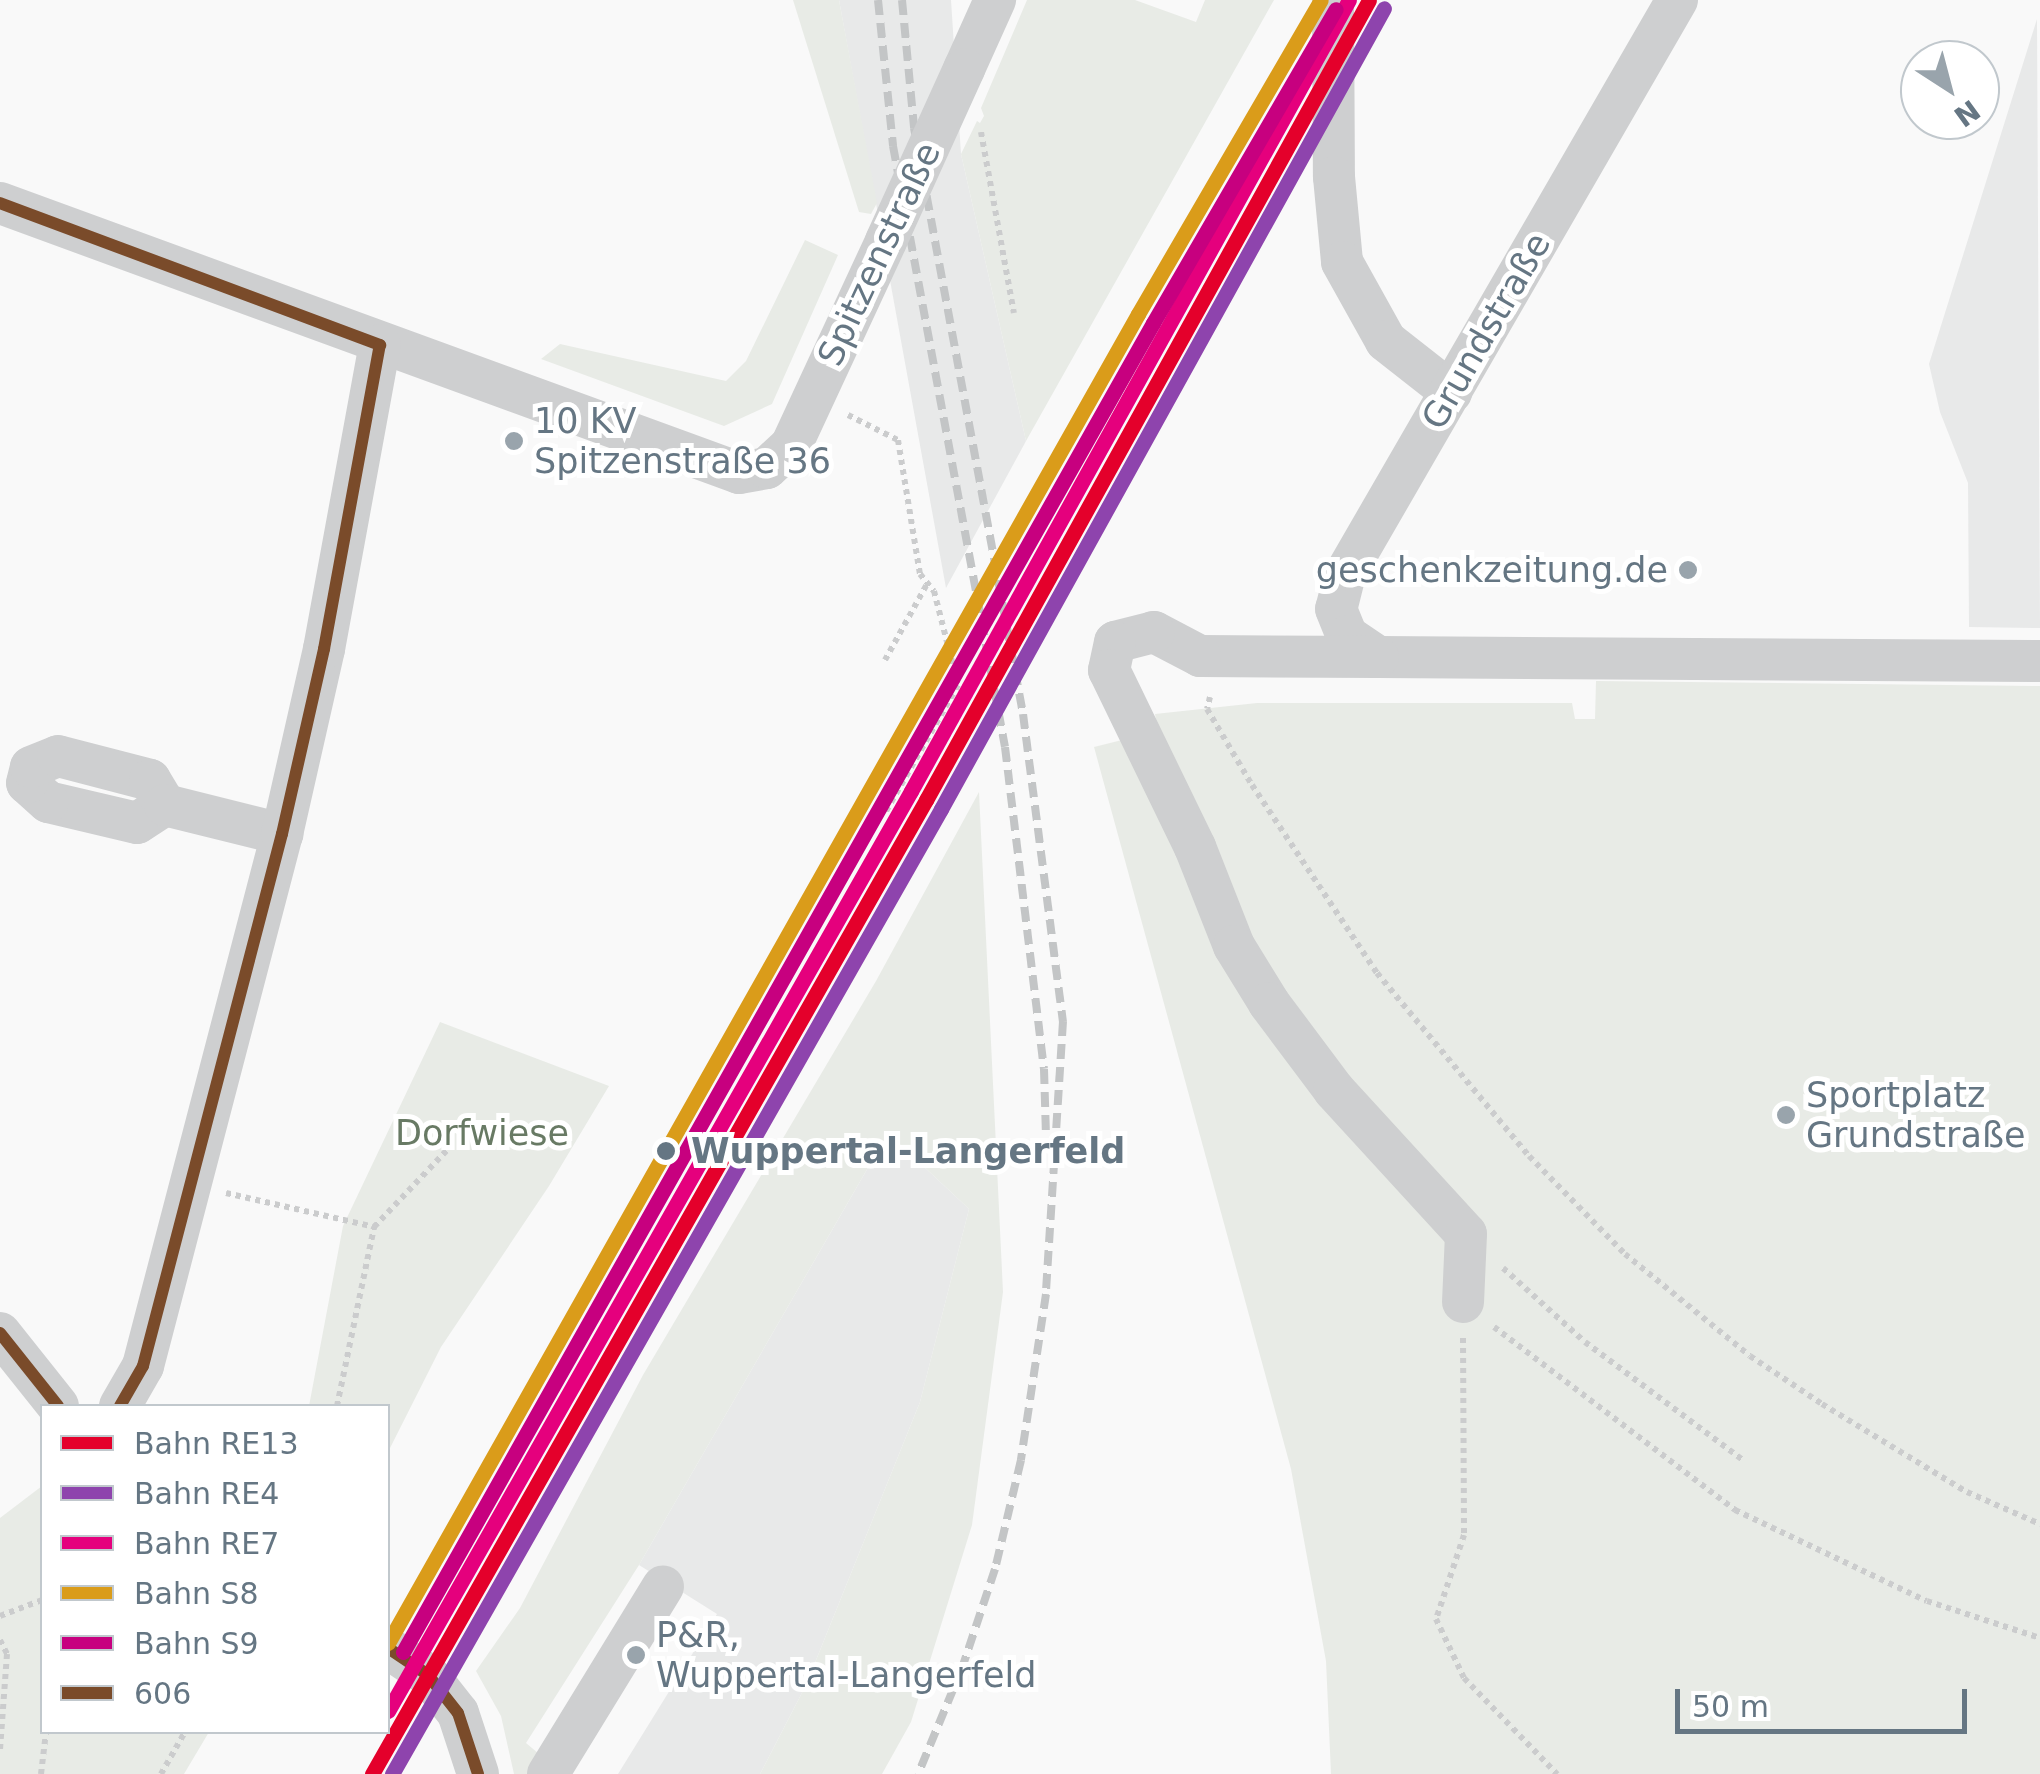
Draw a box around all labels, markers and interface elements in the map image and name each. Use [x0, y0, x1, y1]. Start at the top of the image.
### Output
north arrow [1900, 40, 2000, 140]
text: N [1948, 93, 1986, 133]
street label: Spitzenstraße [809, 136, 949, 372]
street label: Grundstraße [1413, 225, 1559, 437]
place label: 10 KV Spitzenstraße 36 [534, 400, 831, 482]
marker: 10 KV Spitzenstraße 36 [503, 430, 525, 452]
place label: geschenkzeitung.de [1316, 549, 1668, 591]
marker: geschenkzeitung.de [1677, 559, 1699, 581]
place label: Sportplatz Grundstraße [1806, 1074, 2025, 1156]
marker: Sportplatz Grundstraße [1775, 1104, 1797, 1126]
park label: Dorfwiese [395, 1112, 569, 1154]
place label: Wuppertal-Langerfeld [691, 1130, 1125, 1172]
marker: Wuppertal-Langerfeld [650, 1135, 682, 1167]
legend [40, 1404, 390, 1734]
text: Bahn RE13 [134, 1426, 299, 1461]
text: Bahn RE4 [134, 1476, 279, 1511]
text: Bahn RE7 [134, 1526, 279, 1561]
text: Bahn S8 [134, 1576, 259, 1611]
place label: P&R, Wuppertal-Langerfeld [656, 1614, 1036, 1696]
text: Bahn S9 [134, 1626, 259, 1661]
marker: P&R, Wuppertal-Langerfeld [625, 1644, 647, 1666]
scale bar [1680, 1669, 1972, 1731]
text: 606 [134, 1676, 191, 1711]
text: 50 m [1692, 1689, 1769, 1724]

